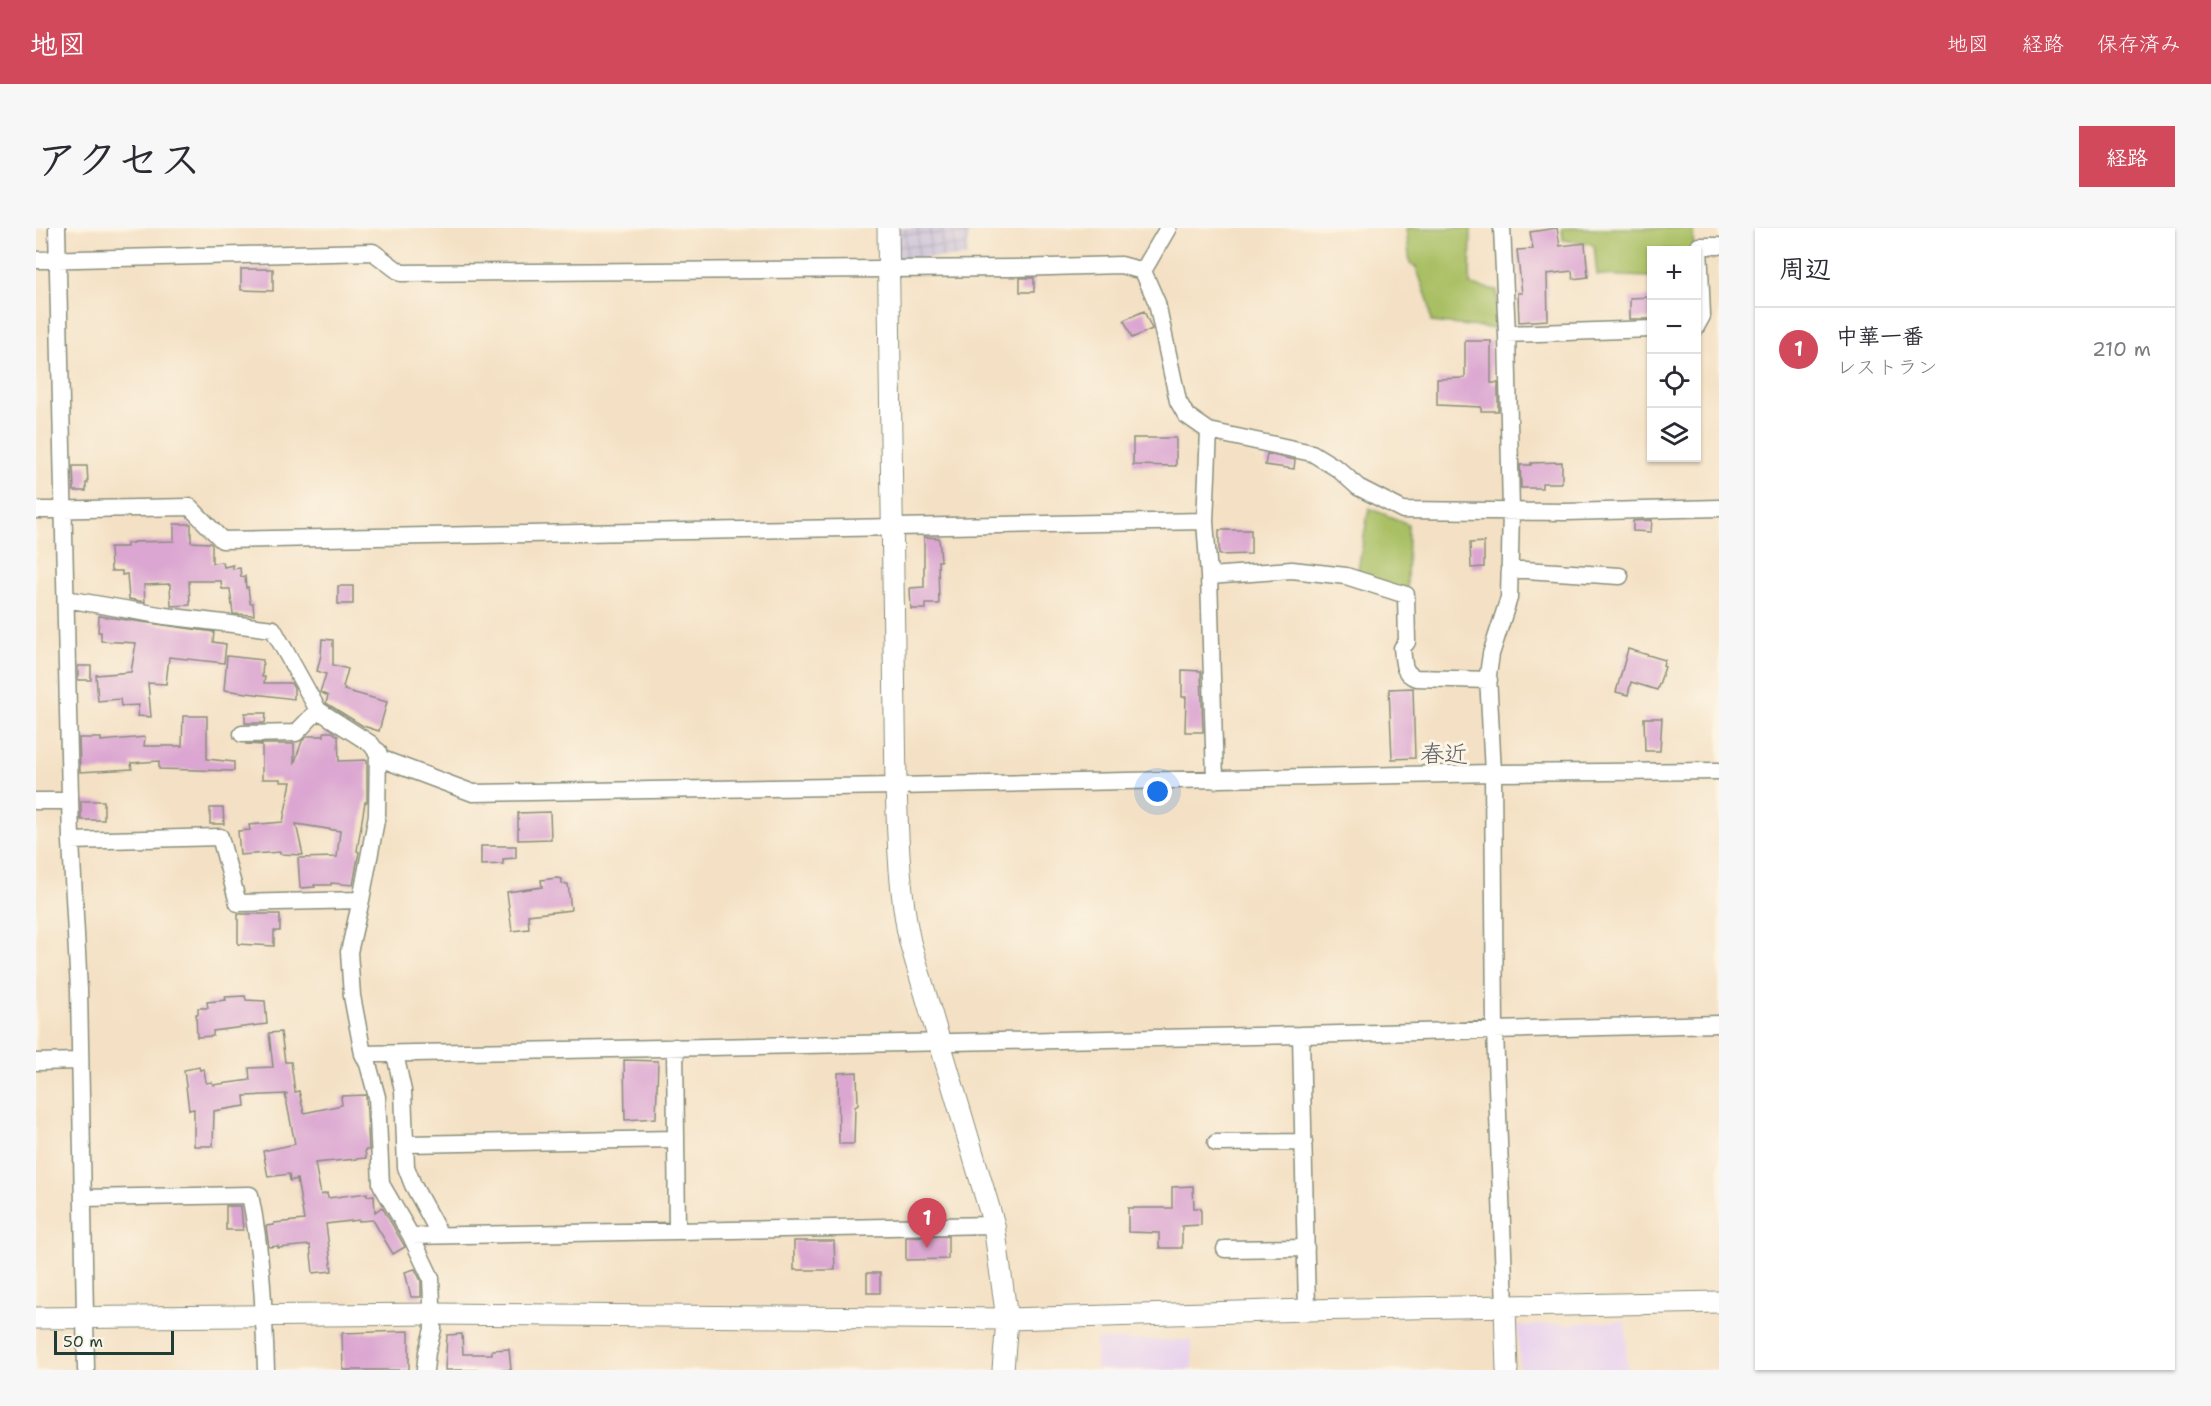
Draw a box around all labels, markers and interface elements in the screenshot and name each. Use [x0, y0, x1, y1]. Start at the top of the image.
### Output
text: 地図 [30, 25, 86, 63]
text: 地図 [1947, 30, 1989, 58]
text: 経路 [2022, 30, 2064, 58]
text: 保存済み [2097, 30, 2181, 58]
button: 経路 [2079, 126, 2175, 187]
text: アクセス [36, 131, 201, 187]
map controls [1647, 246, 1701, 462]
button: + [1647, 246, 1701, 300]
text: 周辺 [1779, 251, 1831, 286]
button: − [1647, 300, 1701, 354]
text: 中華一番 [1836, 322, 1924, 351]
text: 1 [1794, 336, 1803, 362]
text: 210 m [2092, 336, 2151, 362]
button: locate [1647, 354, 1701, 408]
text: レストラン [1836, 354, 1938, 380]
button: layers [1647, 408, 1701, 462]
district label: 春近 [1420, 738, 1468, 770]
your location [1143, 777, 1172, 806]
pin: 1 [908, 1198, 946, 1248]
scale bar [54, 1328, 174, 1356]
text: 50 m [63, 1331, 103, 1352]

